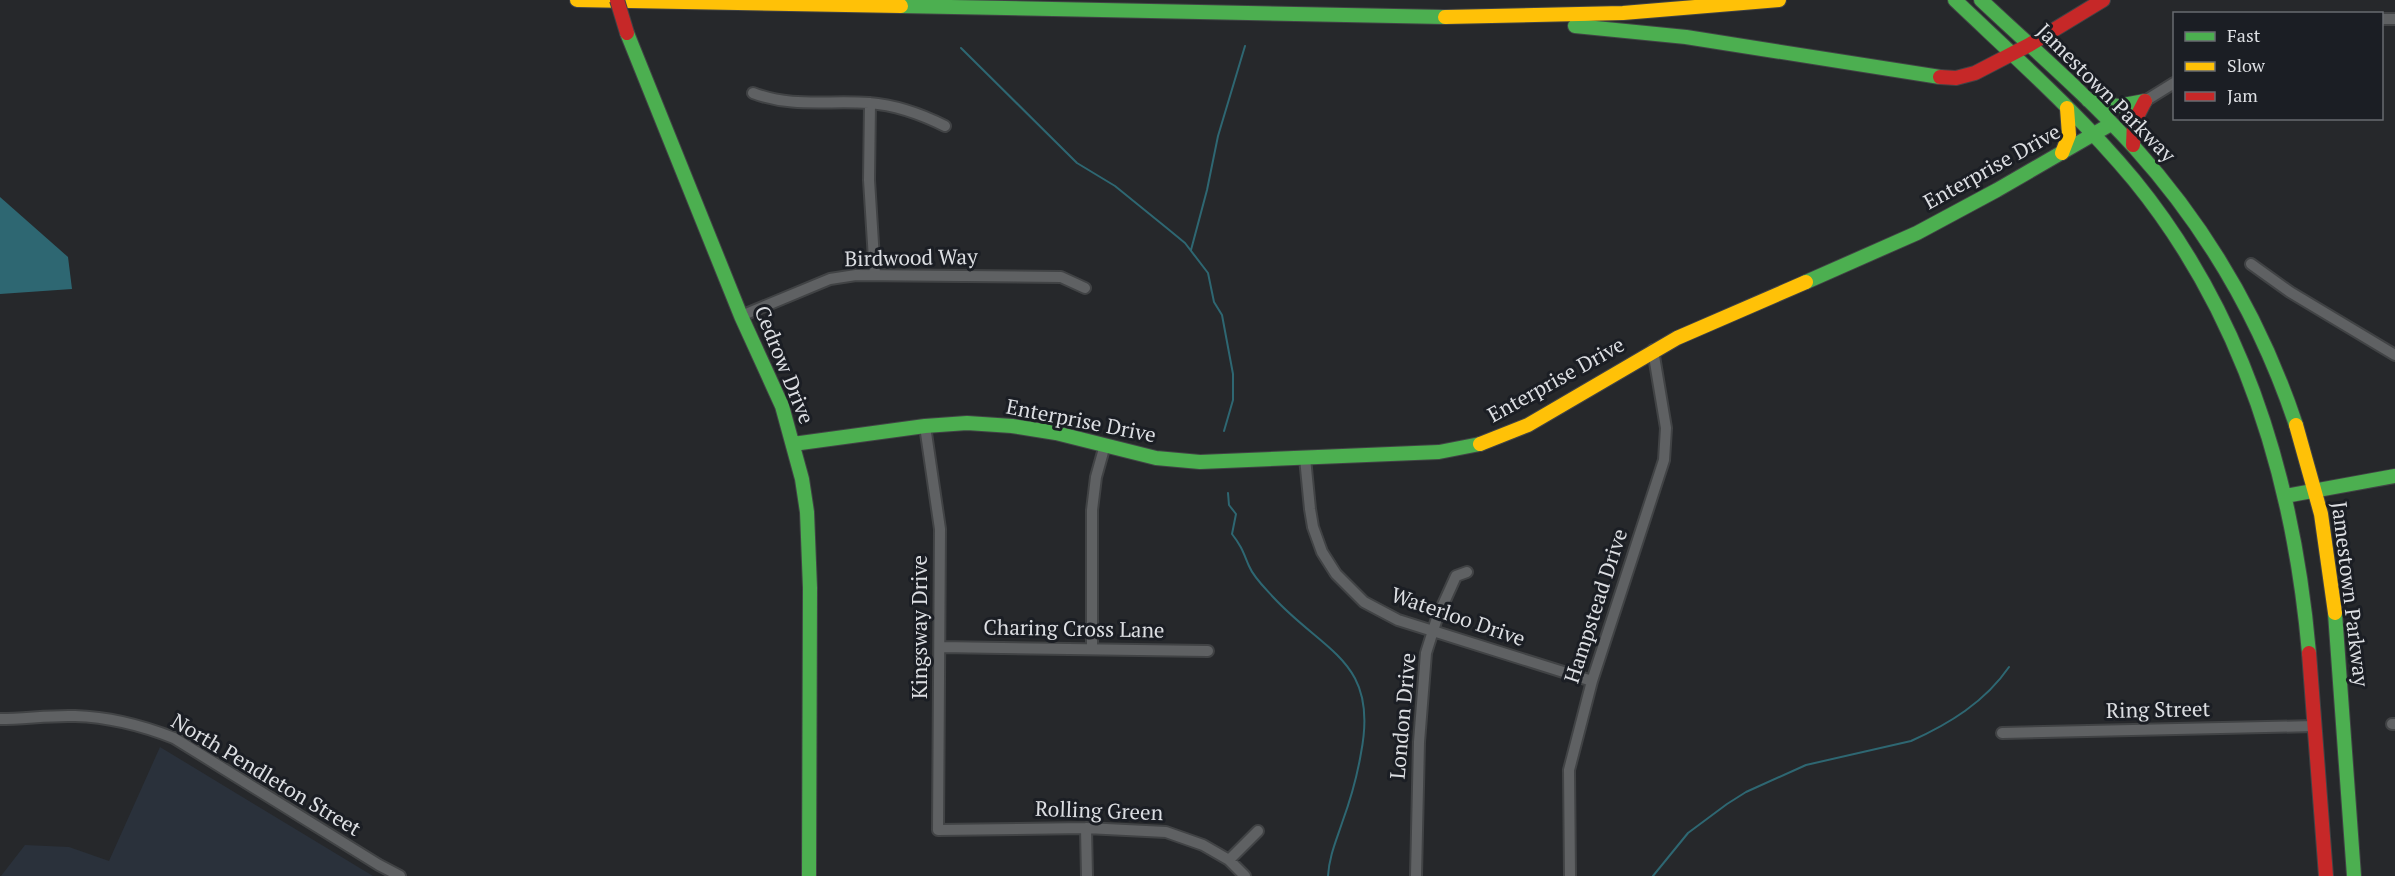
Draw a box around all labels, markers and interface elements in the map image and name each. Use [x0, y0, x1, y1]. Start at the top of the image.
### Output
legend [2173, 12, 2383, 120]
street label: Jamestown Parkway [2031, 17, 2183, 168]
text: Fast [2227, 23, 2261, 47]
text: Slow [2227, 53, 2266, 77]
text: Jam [2227, 83, 2258, 107]
street label: Enterprise Drive [1918, 117, 2065, 215]
street label: Birdwood Way [844, 242, 978, 272]
street label: Cedrow Drive [749, 301, 821, 428]
street label: Enterprise Drive [1482, 330, 1629, 428]
street label: Enterprise Drive [1004, 392, 1159, 448]
street label: Jamestown Parkway [2326, 500, 2376, 688]
street label: Hampstead Drive [1557, 525, 1633, 686]
street label: Kingsway Drive [905, 555, 933, 699]
street label: Waterloo Drive [1388, 580, 1529, 652]
street label: Charing Cross Lane [983, 612, 1165, 644]
street label: London Drive [1383, 652, 1421, 780]
street label: Ring Street [2106, 694, 2211, 724]
street label: North Pendleton Street [166, 706, 367, 842]
street label: Rolling Green [1034, 794, 1164, 826]

